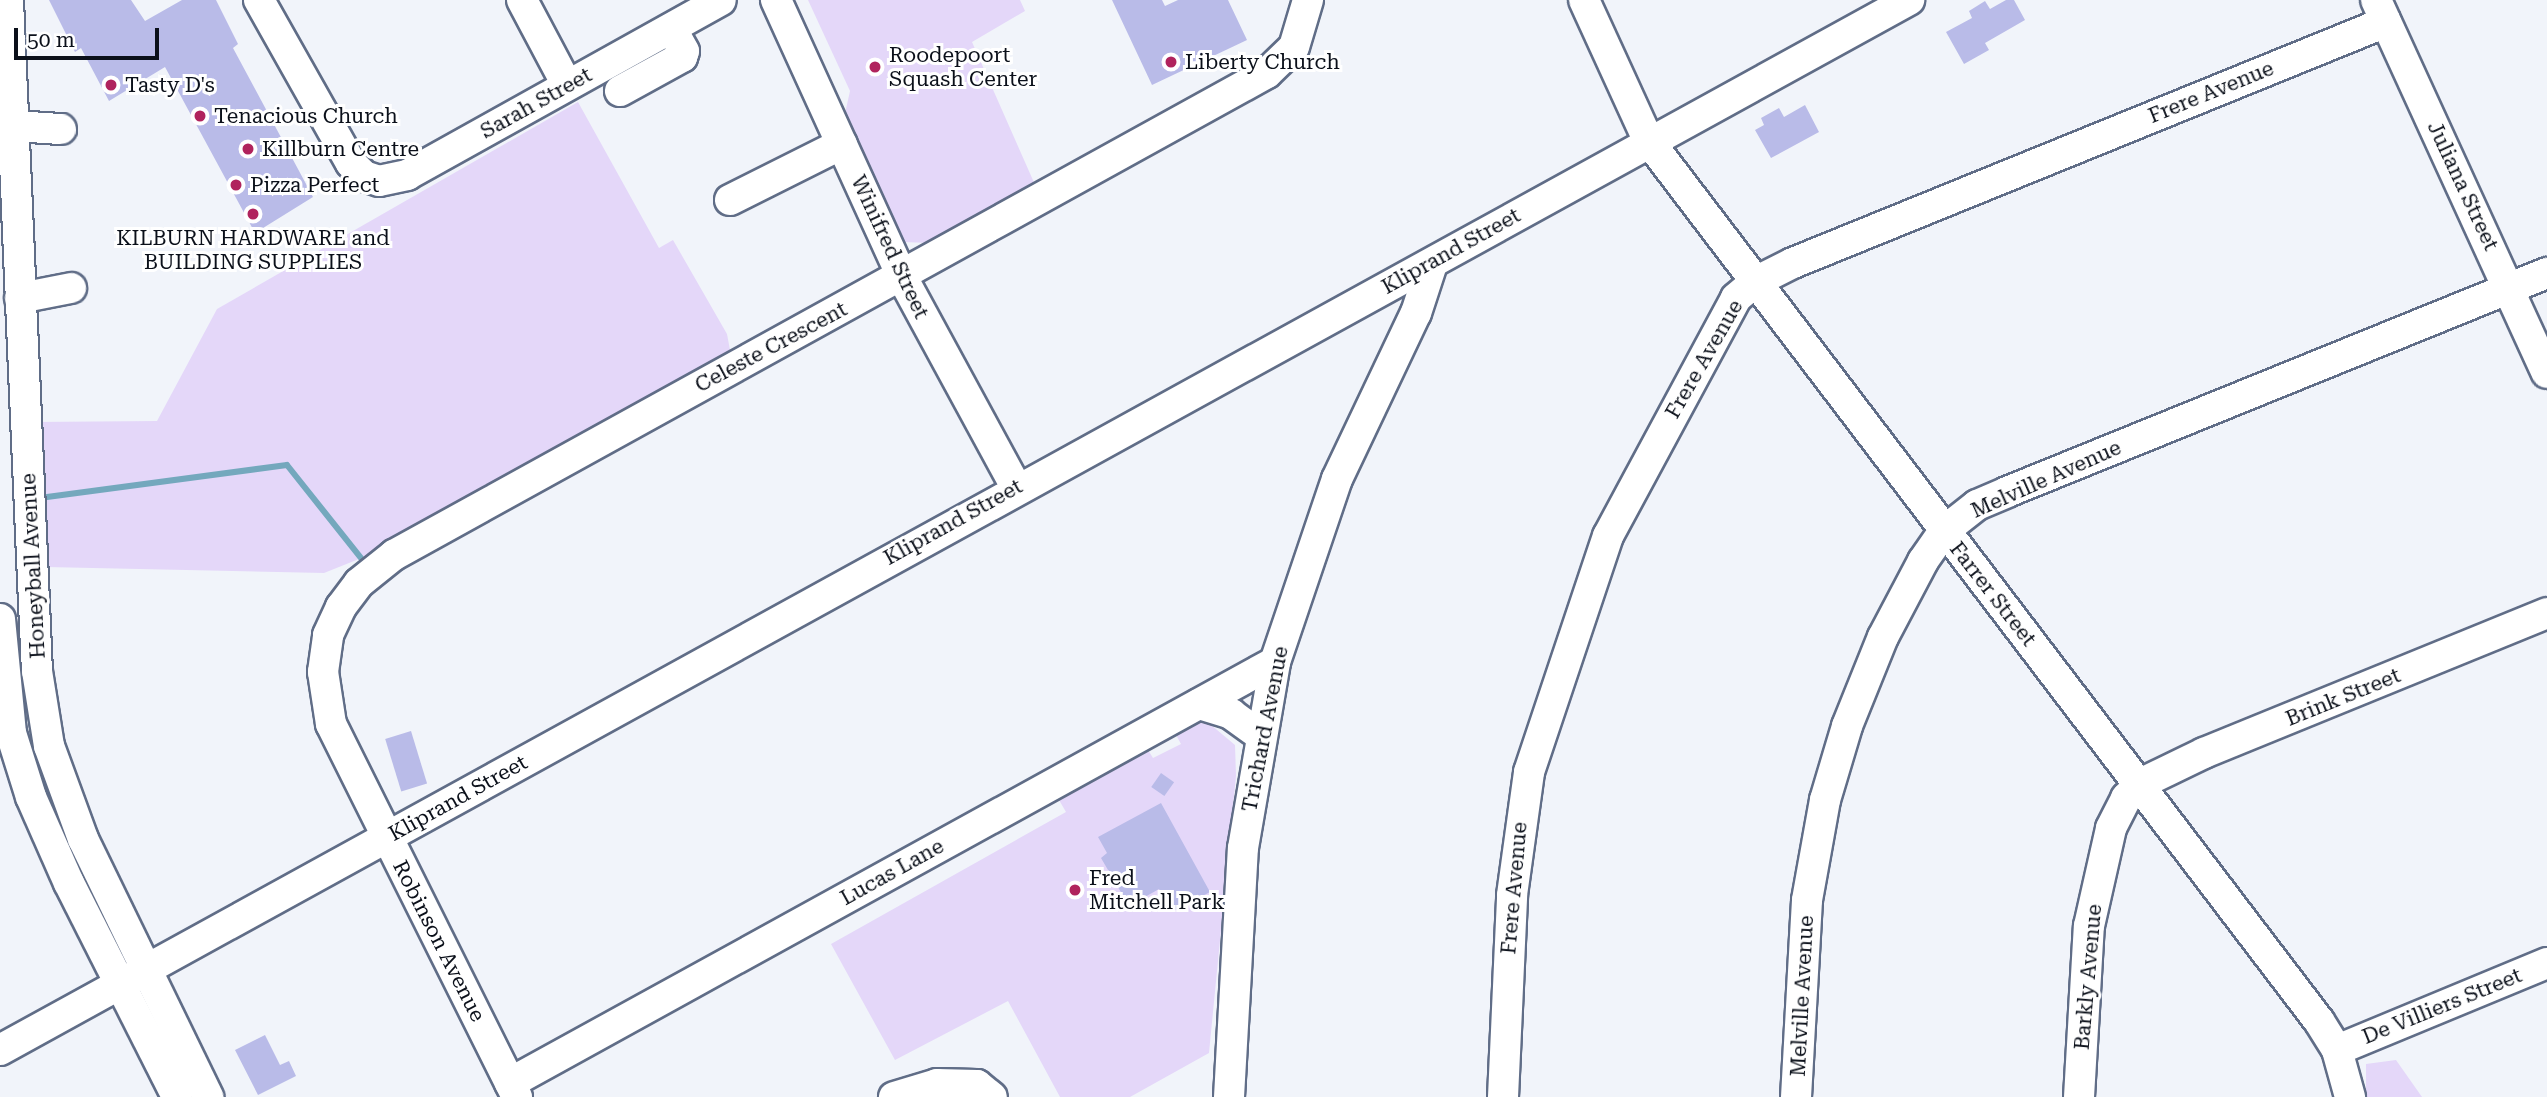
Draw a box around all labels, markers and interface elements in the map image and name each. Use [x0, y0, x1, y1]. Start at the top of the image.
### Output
scale bar [18, 14, 163, 58]
text: 50 m [27, 28, 75, 52]
place label: Roodepoort Squash Center [889, 42, 1037, 92]
place label: Liberty Church [1185, 49, 1340, 75]
marker: Liberty Church [1163, 54, 1179, 70]
street label: Frere Avenue [2145, 55, 2277, 129]
marker: Roodepoort Squash Center [867, 59, 883, 75]
street label: Sarah Street [476, 62, 596, 144]
place label: Tasty D's [125, 72, 215, 98]
marker: Tasty D's [103, 77, 119, 93]
place label: Tenacious Church [214, 103, 398, 129]
marker: Tenacious Church [192, 108, 208, 124]
street label: Juliana Street [2422, 117, 2504, 255]
place label: Killburn Centre [262, 136, 419, 162]
marker: Killburn Centre [240, 141, 256, 157]
street label: Winifred Street [846, 171, 934, 323]
place label: Pizza Perfect [250, 172, 379, 198]
marker: Pizza Perfect [228, 177, 244, 193]
street label: Kliprand Street [1377, 203, 1525, 299]
marker: KILBURN HARDWARE and BUILDING SUPPLIES [245, 206, 261, 222]
place label: KILBURN HARDWARE and BUILDING SUPPLIES [116, 225, 390, 275]
street label: Frere Avenue [1660, 295, 1748, 423]
street label: Celeste Crescent [691, 296, 851, 398]
street label: Melville Avenue [1967, 435, 2125, 523]
street label: Honeyball Avenue [16, 473, 50, 659]
street label: Kliprand Street [879, 474, 1027, 570]
street label: Farrer Street [1944, 537, 2042, 651]
street label: Trichard Avenue [1237, 644, 1293, 814]
street label: Brink Street [2282, 663, 2404, 731]
street label: Kliprand Street [384, 750, 532, 846]
street label: Frere Avenue [1496, 821, 1532, 955]
street label: Lucas Lane [836, 833, 948, 911]
street label: Robinson Avenue [387, 856, 491, 1026]
place label: Fred Mitchell Park [1089, 865, 1225, 915]
marker: Fred Mitchell Park [1067, 882, 1083, 898]
street label: Barkly Avenue [2069, 903, 2107, 1051]
street label: Melville Avenue [1785, 915, 1819, 1077]
street label: De Villiers Street [2359, 962, 2525, 1050]

